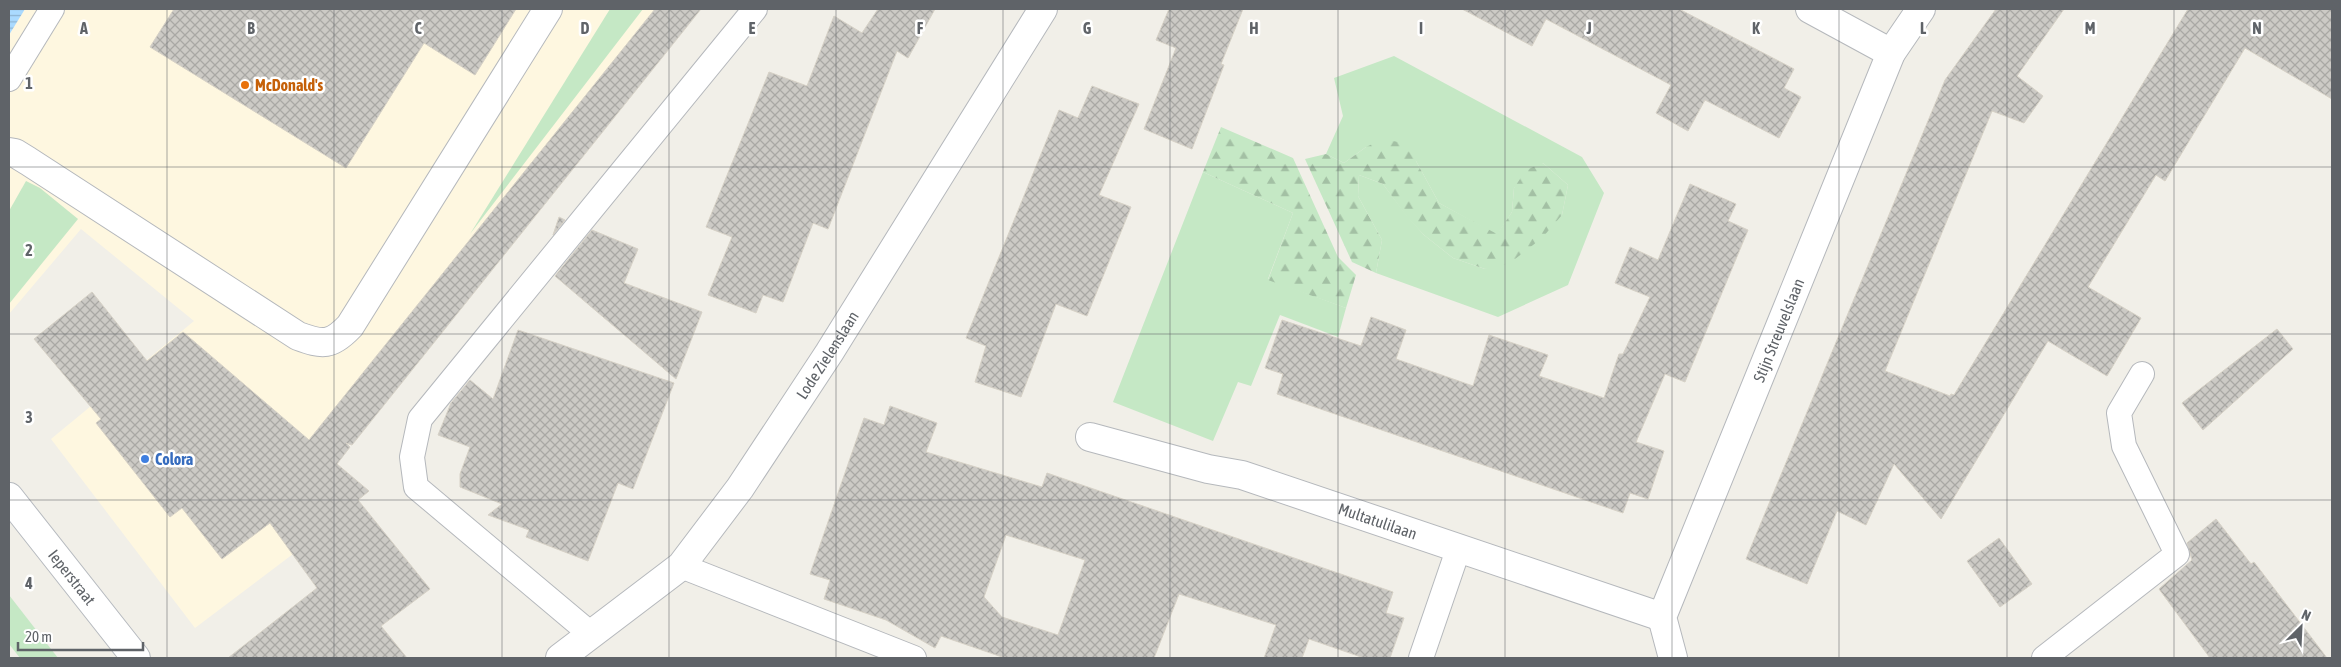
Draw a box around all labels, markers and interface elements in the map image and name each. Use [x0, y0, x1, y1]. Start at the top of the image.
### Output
text: A [79, 19, 88, 37]
text: B [247, 19, 255, 37]
text: C [414, 19, 422, 37]
text: D [581, 19, 590, 37]
text: E [749, 19, 756, 37]
text: F [917, 19, 924, 37]
text: G [1083, 19, 1092, 37]
text: H [1249, 19, 1259, 37]
text: I [1419, 19, 1423, 37]
text: J [1585, 19, 1592, 37]
text: K [1752, 19, 1760, 37]
text: L [1920, 19, 1927, 37]
text: M [2085, 19, 2095, 37]
text: N [2252, 19, 2262, 37]
text: 1 [25, 74, 33, 92]
place label: McDonald's [255, 76, 324, 94]
marker: McDonald's [239, 79, 251, 91]
text: 2 [25, 241, 33, 259]
street label: Stijn Streuvelslaan [1749, 276, 1808, 385]
street label: Lode Zielenslaan [792, 308, 862, 402]
text: 3 [25, 408, 33, 426]
place label: Colora [155, 450, 193, 468]
marker: Colora [139, 453, 151, 465]
street label: Multatulilaan [1336, 499, 1419, 543]
street label: Ieperstraat [45, 546, 100, 609]
text: 4 [24, 574, 33, 592]
north arrow [2276, 602, 2326, 652]
text: N [2299, 606, 2313, 624]
scale bar [18, 620, 142, 652]
text: 20 m [25, 628, 52, 645]

